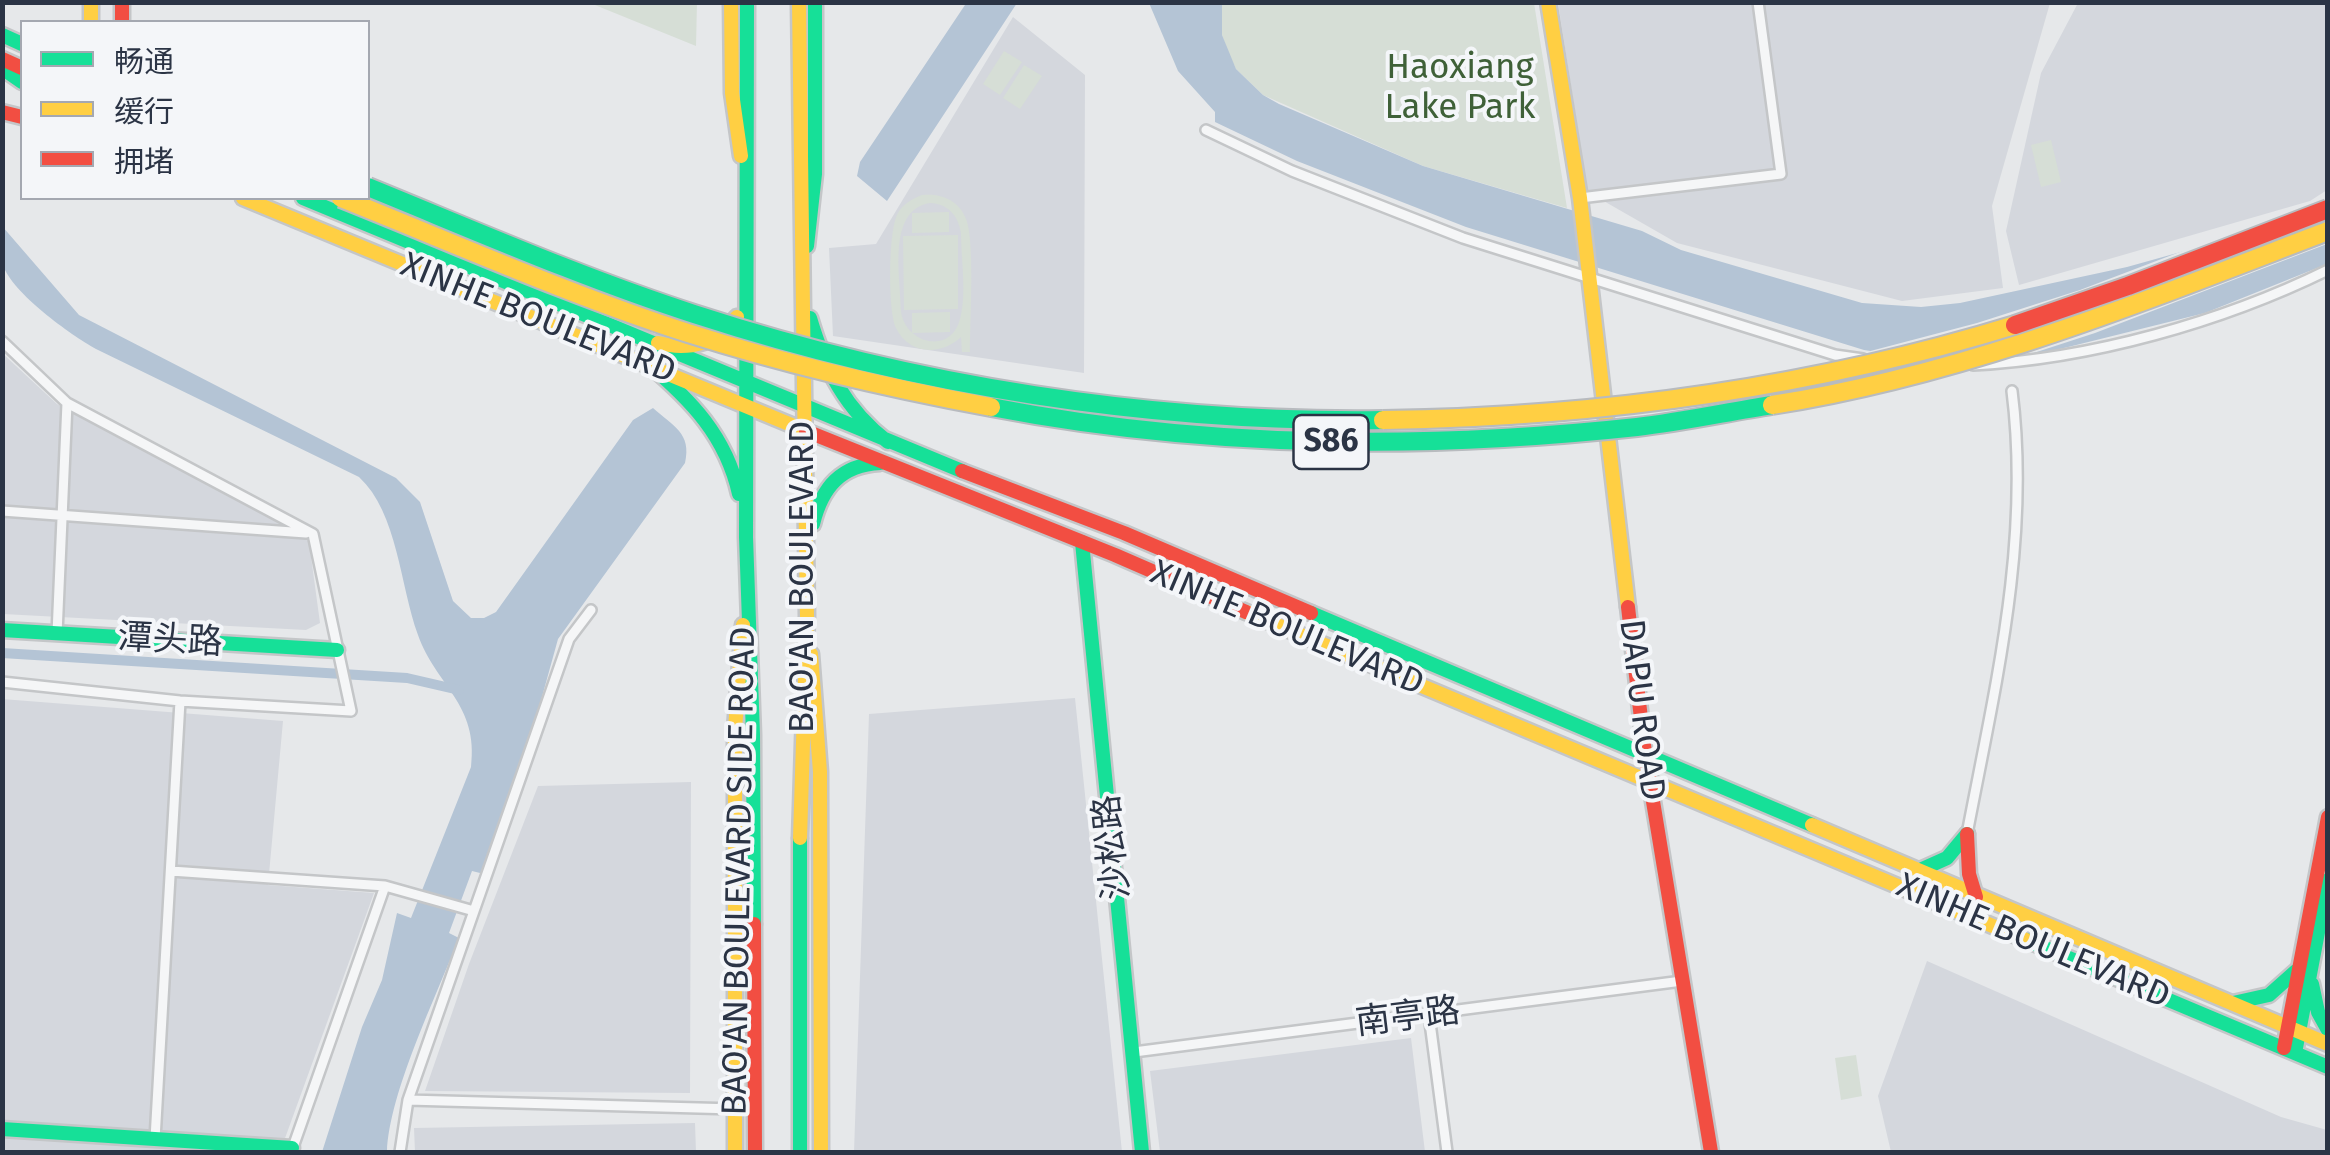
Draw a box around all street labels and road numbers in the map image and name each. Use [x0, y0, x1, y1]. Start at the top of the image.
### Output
street label: XINHE BOULEVARD [395, 245, 681, 393]
road number: S86 [1294, 415, 1368, 469]
street label: BAO'AN BOULEVARD [782, 421, 824, 733]
street label: XINHE BOULEVARD [1144, 553, 1430, 705]
street label: 潭头路 [116, 617, 224, 665]
street label: DAPU ROAD [1609, 617, 1673, 803]
street label: BAO'AN BOULEVARD SIDE ROAD [715, 626, 765, 1116]
street label: 沙松路 [1087, 793, 1139, 901]
street label: XINHE BOULEVARD [1890, 866, 2176, 1018]
street label: 南亭路 [1353, 991, 1463, 1045]

